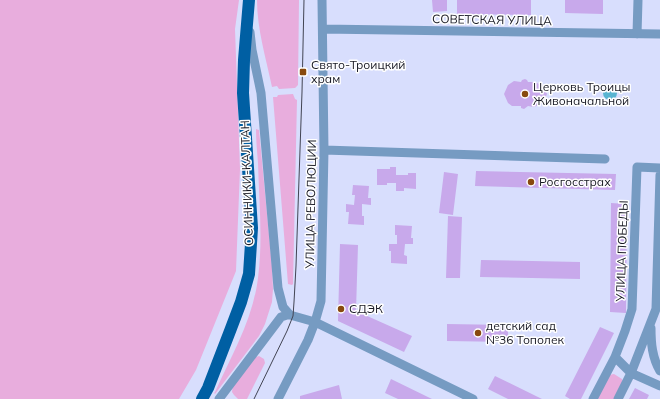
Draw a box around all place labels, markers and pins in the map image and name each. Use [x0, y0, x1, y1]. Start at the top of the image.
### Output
place label: Свято-Троицкий храм [311, 57, 406, 86]
marker: Свято-Троицкий храм [298, 67, 308, 77]
place label: Церковь Троицы Живоначальной [533, 79, 630, 108]
marker: Церковь Троицы Живоначальной [520, 89, 530, 99]
place label: Росгосстрах [539, 174, 611, 189]
marker: Росгосстрах [526, 177, 536, 187]
place label: СДЭК [349, 301, 383, 316]
marker: СДЭК [336, 304, 346, 314]
place label: детский сад №36 Тополек [486, 318, 565, 347]
marker: детский сад №36 Тополек [473, 328, 483, 338]

